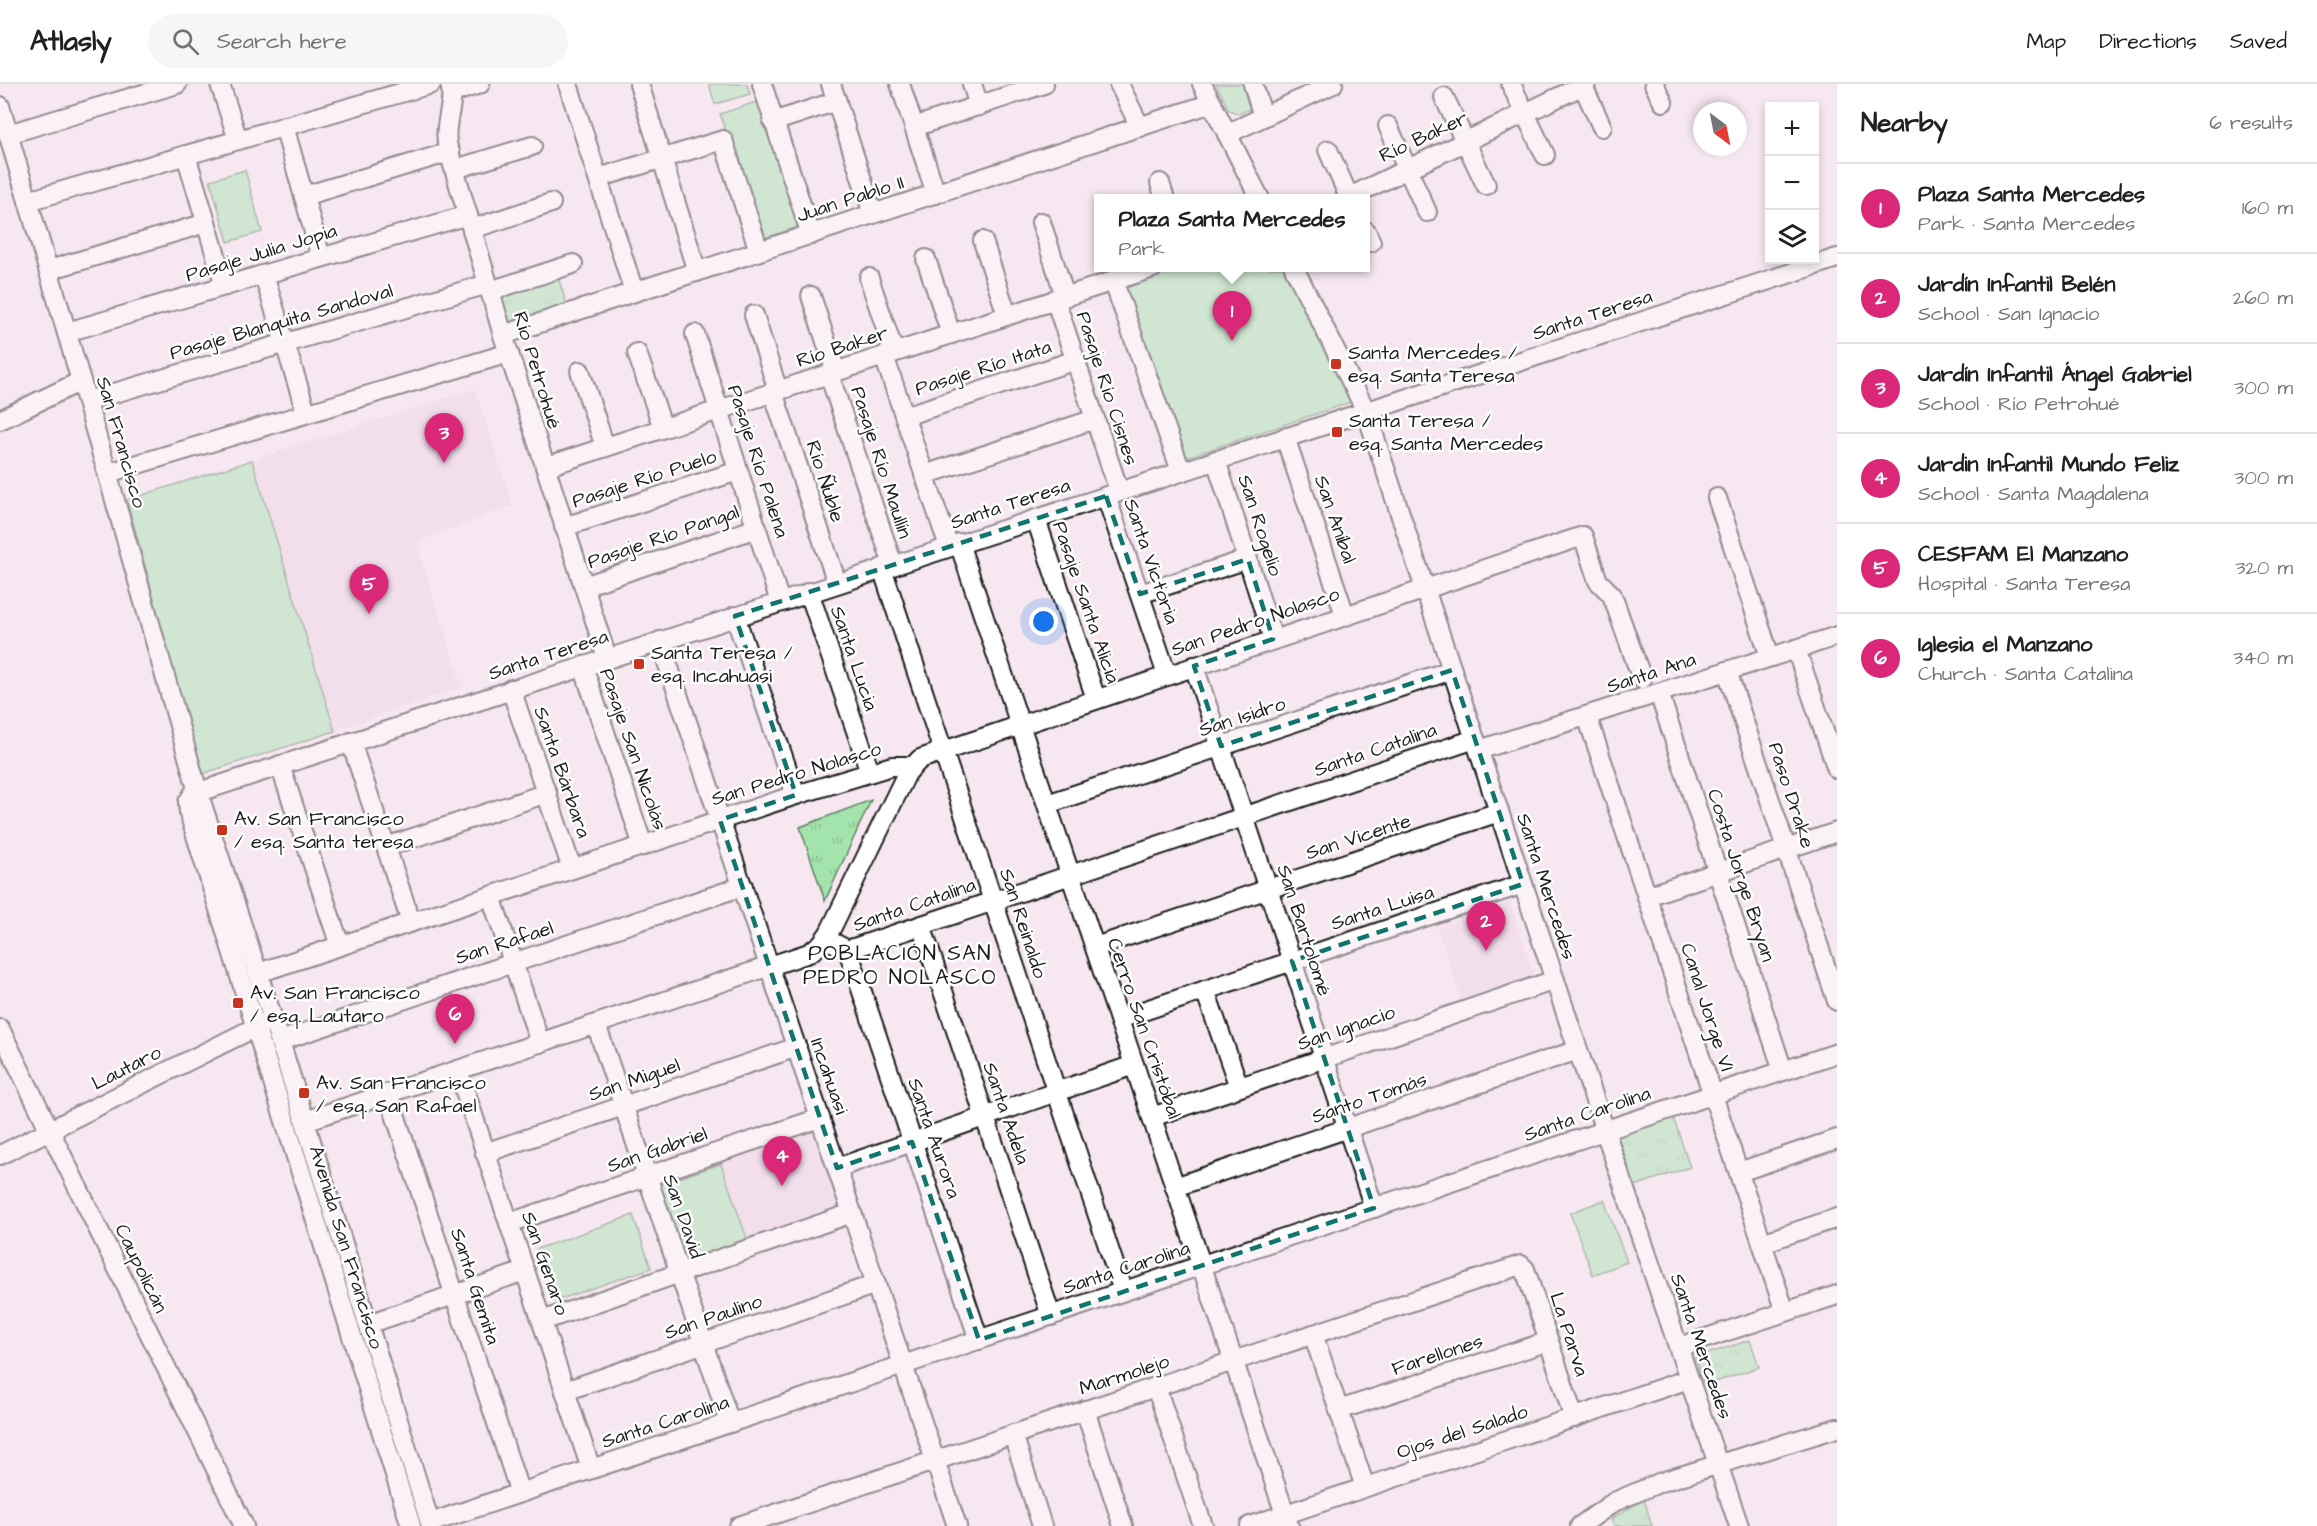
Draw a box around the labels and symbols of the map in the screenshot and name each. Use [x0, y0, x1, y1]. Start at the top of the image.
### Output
north arrow [1693, 102, 1747, 156]
street label: Río Baker [1374, 104, 1472, 170]
street label: Juan Pablo II [793, 168, 908, 230]
street label: Pasaje Julia Jopia [182, 217, 340, 289]
street label: Pasaje Blanquita Sandoval [166, 277, 396, 367]
street label: Santa Teresa [1529, 282, 1656, 348]
pin: 1 [1212, 292, 1252, 341]
street label: Río Petrohué [506, 308, 568, 433]
street label: Pasaje Río Cisnes [1069, 308, 1145, 469]
street label: Río Baker [793, 319, 892, 375]
street label: Pasaje Río Itata [912, 333, 1055, 403]
place label: Santa Mercedes / esq. Santa Teresa [1348, 339, 1517, 390]
marker: Santa Mercedes / esq. Santa Teresa [1329, 357, 1343, 371]
street label: San Francisco [89, 373, 153, 511]
street label: Pasaje Río Palena [720, 381, 796, 541]
street label: Pasaje Río Maullín [843, 383, 919, 542]
place label: Santa Teresa / esq. Santa Mercedes [1349, 407, 1543, 458]
pin: 3 [424, 414, 464, 463]
marker: Santa Teresa / esq. Santa Mercedes [1330, 425, 1344, 439]
street label: Río Ñuble [799, 437, 851, 526]
street label: Pasaje Río Puelo [569, 442, 720, 515]
street label: Santa Teresa [947, 471, 1074, 537]
street label: San Rogelio [1230, 471, 1290, 580]
street label: San Aníbal [1307, 472, 1363, 567]
street label: Santa Victoria [1116, 495, 1186, 628]
street label: Pasaje Río Pangal [584, 498, 743, 577]
street label: Pasaje Santa Alicia [1045, 518, 1127, 687]
pin: 5 [350, 564, 388, 614]
street label: San Pedro Nolasco [1167, 580, 1343, 664]
street label: Santa Lucia [823, 602, 885, 714]
your location [1029, 607, 1058, 636]
street label: Santa Teresa [485, 622, 612, 688]
place label: Santa Teresa / esq. Incahuasi [651, 639, 793, 690]
street label: Santa Ana [1603, 645, 1700, 701]
marker: Santa Teresa / esq. Incahuasi [632, 657, 646, 671]
street label: Pasaje San Nicolás [592, 665, 674, 834]
street label: San Isidro [1195, 690, 1289, 744]
street label: Santa Bárbara [526, 703, 598, 842]
street label: Santa Catalina [1310, 716, 1441, 784]
street label: San Pedro Nolasco [708, 735, 885, 813]
street label: Paso Drake [1761, 739, 1821, 852]
street label: Costa Jorge Bryan [1699, 785, 1782, 966]
place label: Av. San Francisco / esq. Santa teresa [234, 805, 413, 856]
street label: San Vicente [1302, 807, 1415, 867]
street label: Santa Mercedes [1509, 810, 1583, 963]
marker: Av. San Francisco / esq. Santa teresa [215, 823, 229, 837]
street label: San Bartolomé [1270, 861, 1339, 1000]
street label: San Reinaldo [992, 865, 1054, 982]
street label: Santa Catalina [849, 871, 980, 939]
street label: Santa Luisa [1327, 878, 1437, 938]
pin: 2 [1466, 902, 1506, 951]
street label: San Rafael [452, 914, 557, 972]
street label: Cerro San Cristóbal [1100, 934, 1188, 1122]
district label: POBLACIÓN SAN PEDRO NOLASCO [803, 939, 997, 992]
street label: Canal Jorge VI [1672, 940, 1741, 1075]
place label: Av. San Francisco / esq. Lautaro [250, 979, 420, 1030]
pin: 6 [436, 994, 474, 1044]
marker: Av. San Francisco / esq. Lautaro [231, 996, 245, 1010]
street label: San Ignacio [1294, 998, 1399, 1059]
street label: Incahuasi [803, 1034, 855, 1118]
street label: Lautaro [87, 1038, 166, 1097]
street label: San Miguel [585, 1051, 684, 1110]
street label: Santa Adela [975, 1058, 1037, 1168]
street label: Santo Tomás [1308, 1065, 1431, 1131]
place label: Av. San Francisco / esq. San Rafael [316, 1069, 486, 1120]
street label: Santa Aurora [900, 1074, 968, 1202]
street label: Santa Carolina [1520, 1079, 1654, 1149]
marker: Av. San Francisco / esq. San Rafael [297, 1086, 311, 1100]
street label: San Gabriel [603, 1120, 711, 1180]
pin: 4 [762, 1136, 802, 1186]
street label: Avenida San Francisco [302, 1142, 390, 1352]
street label: San David [656, 1170, 711, 1262]
street label: San Genaro [514, 1208, 576, 1319]
street label: Caupolicán [108, 1219, 175, 1318]
street label: Santa Gemita [443, 1225, 507, 1348]
street label: Santa Carolina [1059, 1234, 1194, 1302]
street label: Santa Mercedes [1663, 1270, 1739, 1423]
street label: San Paulino [661, 1287, 766, 1347]
street label: La Parva [1542, 1289, 1596, 1380]
street label: Farellones [1388, 1327, 1486, 1383]
street label: Marmolejo [1076, 1347, 1173, 1403]
street label: Santa Carolina [598, 1388, 733, 1456]
street label: Ojos del Salado [1393, 1398, 1531, 1466]

